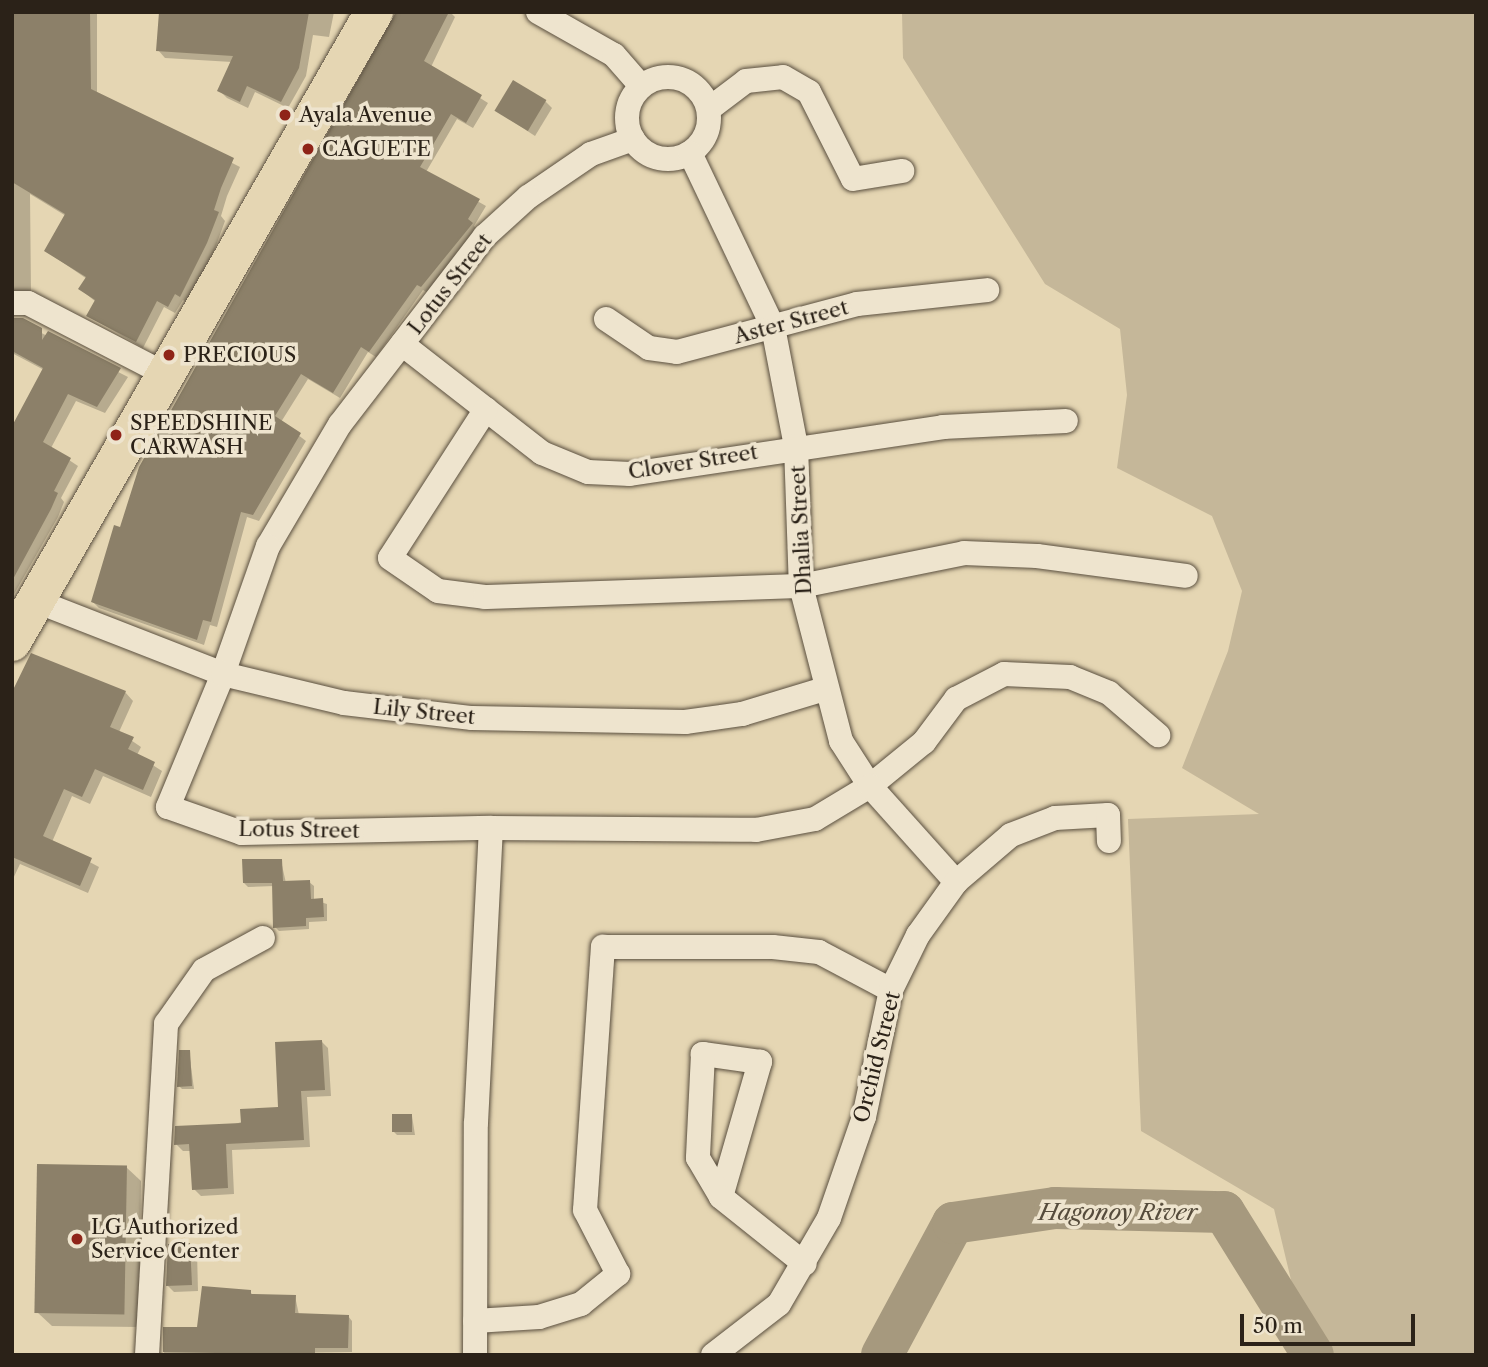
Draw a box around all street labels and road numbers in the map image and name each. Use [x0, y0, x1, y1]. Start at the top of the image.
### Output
street label: Lotus Street [403, 228, 497, 340]
street label: Aster Street [731, 295, 851, 349]
street label: Clover Street [626, 439, 760, 485]
street label: Dhalia Street [785, 464, 817, 596]
street label: Lily Street [371, 694, 477, 730]
street label: Lotus Street [238, 816, 360, 844]
street label: Orchid Street [849, 989, 905, 1125]

